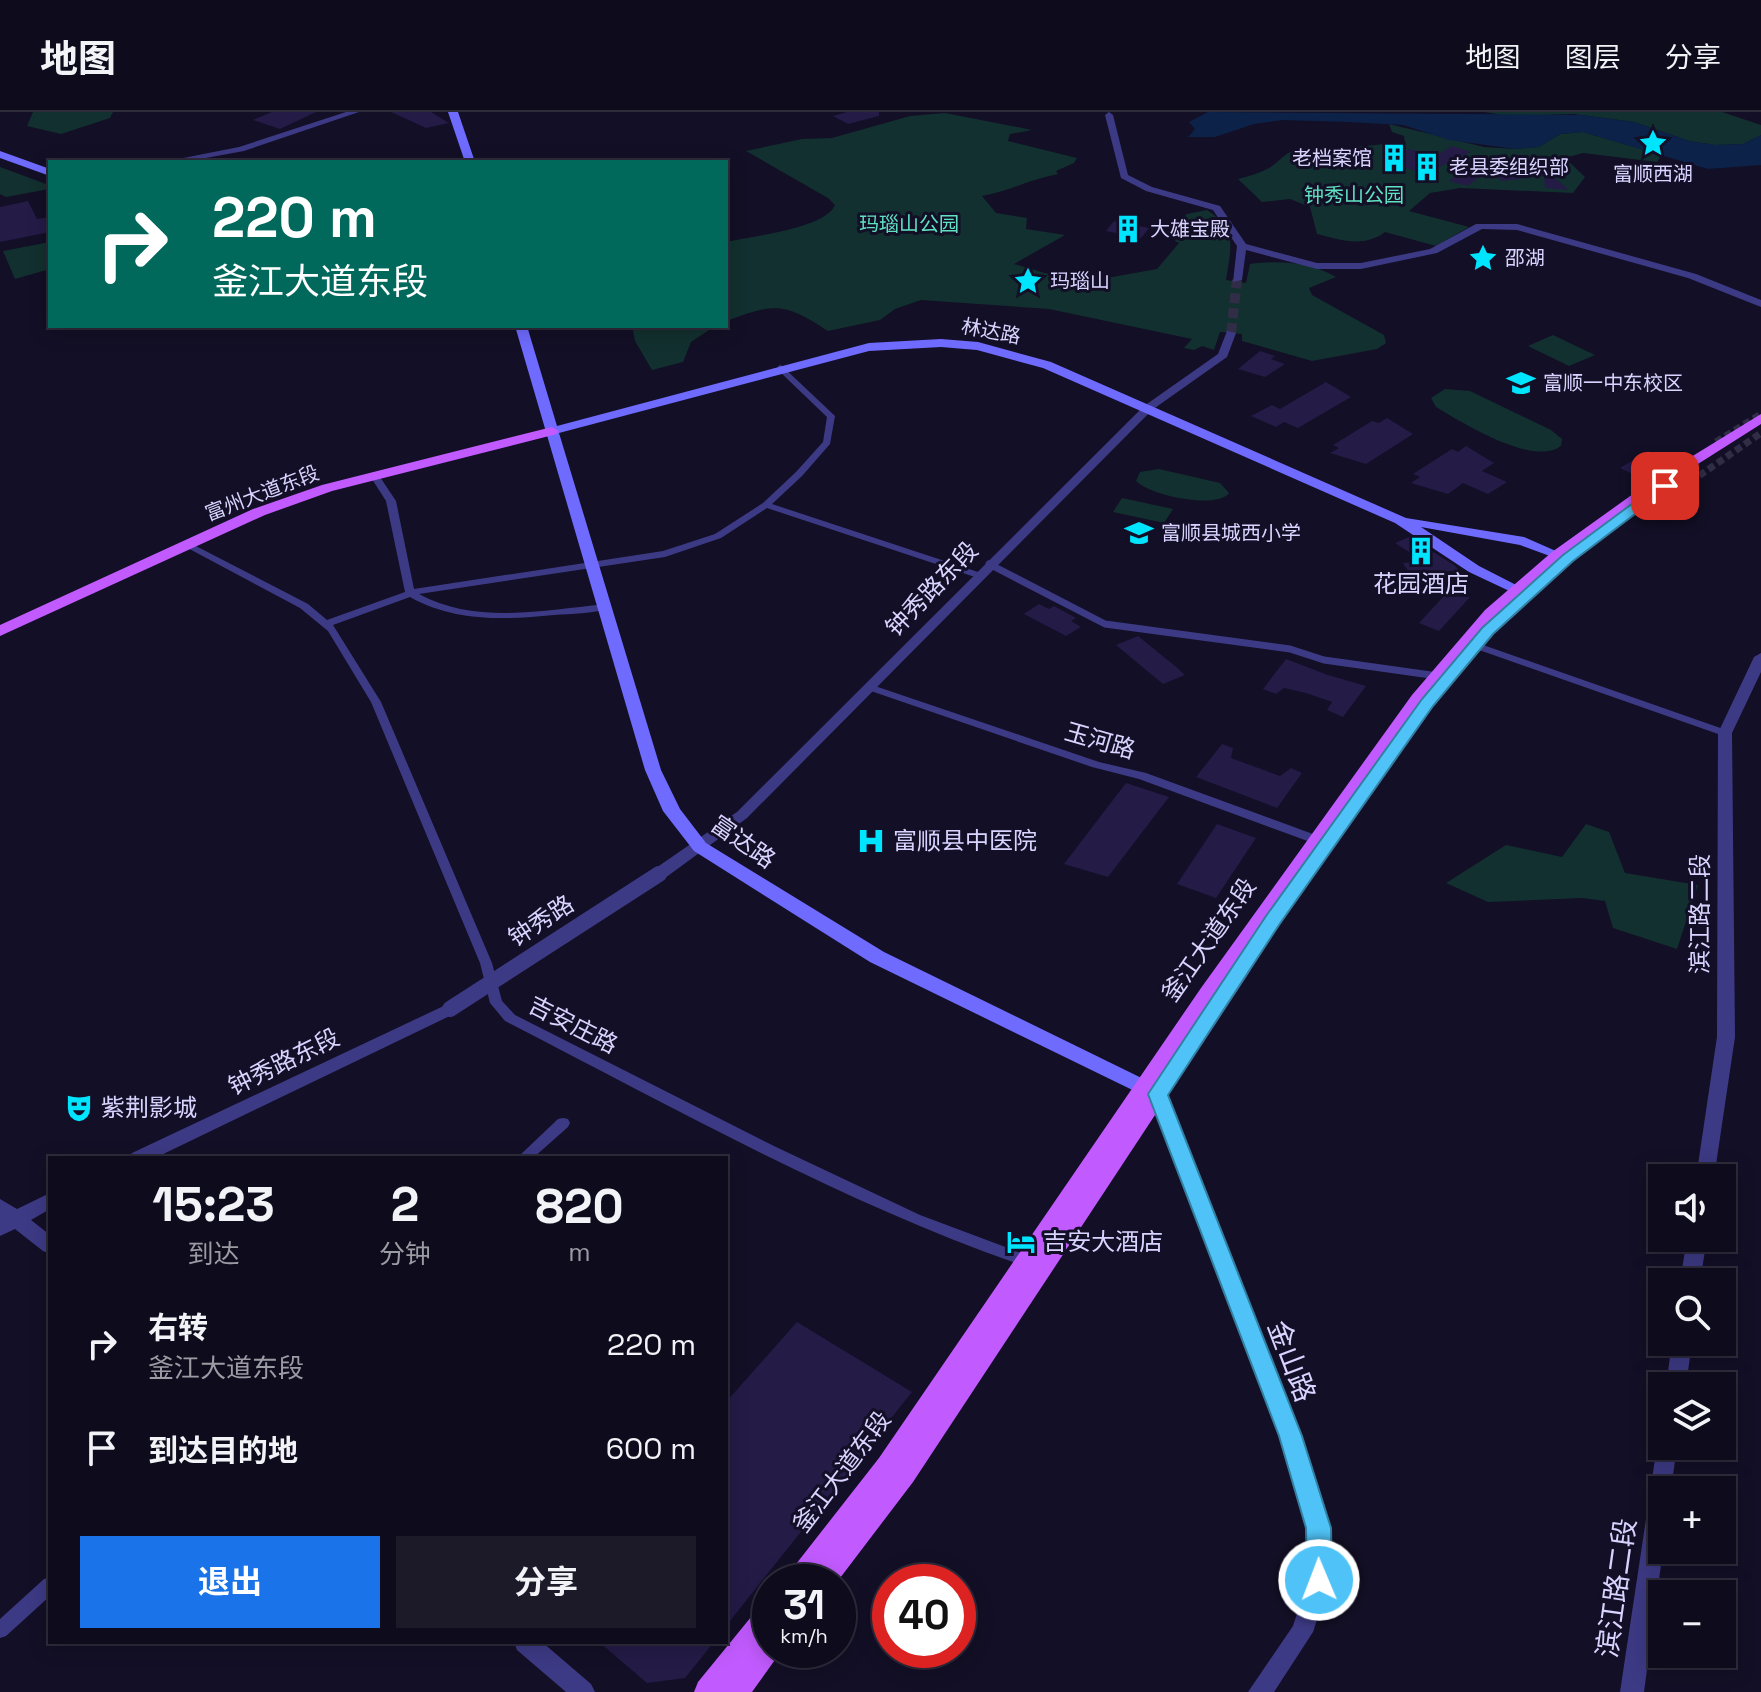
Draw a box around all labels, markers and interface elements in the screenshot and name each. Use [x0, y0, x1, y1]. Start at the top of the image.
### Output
text: 地图 [40, 35, 116, 83]
text: 地图 [1465, 39, 1521, 75]
text: 图层 [1565, 39, 1621, 75]
text: 分享 [1665, 39, 1721, 75]
place icon: 富顺西湖 [1638, 128, 1668, 158]
building icon: 老档案馆 [1379, 143, 1409, 173]
place label: 老档案馆 [1292, 145, 1372, 171]
building icon: 老县委组织部 [1412, 152, 1442, 182]
place label: 老县委组织部 [1449, 154, 1569, 180]
place label: 富顺西湖 [1613, 161, 1693, 187]
text: 220 m [212, 182, 377, 253]
park label: 钟秀山公园 [1304, 182, 1404, 208]
icon: right [80, 192, 184, 296]
park label: 玛瑙山公园 [859, 211, 959, 237]
building icon: 大雄宝殿 [1113, 214, 1143, 244]
place label: 大雄宝殿 [1150, 216, 1230, 242]
place icon: 邵湖 [1468, 243, 1498, 273]
place label: 邵湖 [1505, 245, 1545, 271]
text: 釜江大道东段 [212, 259, 428, 305]
place icon: 玛瑙山 [1013, 266, 1043, 296]
place label: 玛瑙山 [1050, 268, 1110, 294]
street label: 林达路 [959, 313, 1023, 349]
school or university icon: 富顺一中东校区 [1506, 368, 1536, 398]
place label: 富顺一中东校区 [1543, 370, 1683, 396]
pin [1631, 452, 1699, 520]
street label: 富州大道东段 [201, 459, 323, 527]
icon: arrive [1643, 464, 1687, 508]
school or university icon: 富顺县城西小学 [1124, 518, 1154, 548]
place label: 富顺县城西小学 [1161, 520, 1301, 546]
street label: 钟秀路东段 [879, 535, 984, 643]
building icon: 花园酒店 [1406, 536, 1436, 566]
place label: 花园酒店 [1373, 568, 1469, 599]
street label: 玉河路 [1061, 716, 1139, 765]
street label: 富达路 [705, 808, 782, 875]
place label: 富顺县中医院 [893, 825, 1037, 856]
hospital icon: 富顺县中医院 [856, 826, 886, 856]
street label: 滨江路二段 [1684, 854, 1715, 974]
street label: 釜江大道东段 [1155, 872, 1263, 1008]
street label: 钟秀路 [502, 888, 579, 953]
street label: 吉安庄路 [523, 989, 623, 1060]
street label: 钟秀路东段 [223, 1021, 345, 1102]
place label: 紫荆影城 [101, 1092, 197, 1123]
theatre icon: 紫荆影城 [64, 1093, 94, 1123]
map controls [1648, 1164, 1736, 1668]
button: sound [1648, 1164, 1736, 1252]
text: 15:23 [152, 1174, 275, 1235]
text: 2 [391, 1174, 419, 1235]
text: 820 [535, 1176, 624, 1237]
place label: 吉安大酒店 [1043, 1226, 1163, 1257]
hotel icon: 吉安大酒店 [1006, 1227, 1036, 1257]
text: m [568, 1235, 591, 1269]
text: 到达 [188, 1237, 240, 1271]
text: 分钟 [379, 1237, 431, 1271]
button: search [1648, 1268, 1736, 1356]
text: 右转 [148, 1308, 208, 1347]
street label: 金山路 [1260, 1315, 1324, 1407]
icon: right [80, 1322, 124, 1366]
text: 220 m [607, 1325, 696, 1364]
text: 釜江大道东段 [148, 1351, 304, 1385]
button: layers [1648, 1372, 1736, 1460]
street label: 釜江大道东段 [786, 1405, 897, 1539]
icon: arrive [80, 1426, 124, 1470]
text: 600 m [606, 1429, 696, 1468]
text: 到达目的地 [148, 1431, 298, 1470]
button: + [1648, 1476, 1736, 1564]
street label: 滨江路二段 [1588, 1516, 1644, 1660]
button: 退出 [80, 1536, 380, 1628]
button: 分享 [396, 1536, 696, 1628]
position arrow [1277, 1538, 1361, 1622]
speed limit sign: 40 [872, 1564, 976, 1668]
text: 31 [783, 1580, 825, 1631]
button: − [1648, 1580, 1736, 1668]
text: km/h [780, 1623, 828, 1649]

